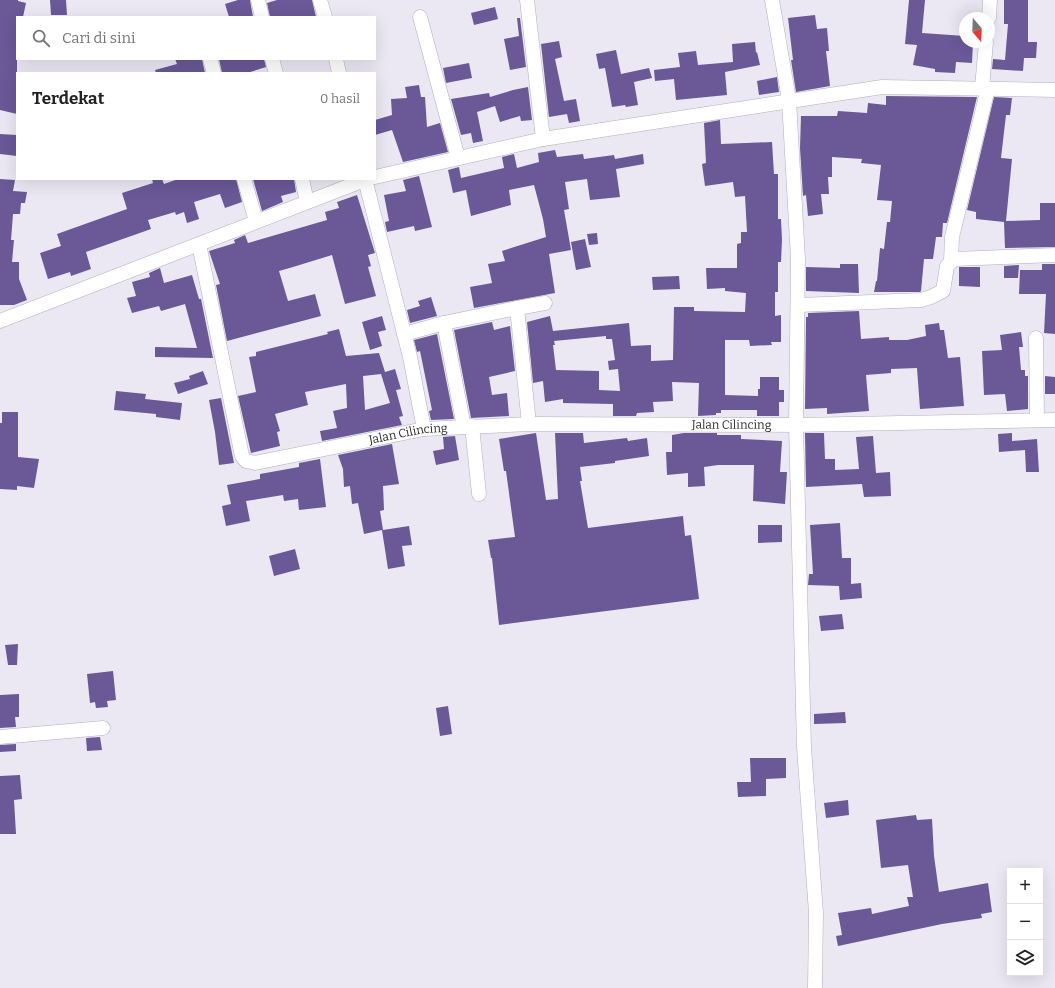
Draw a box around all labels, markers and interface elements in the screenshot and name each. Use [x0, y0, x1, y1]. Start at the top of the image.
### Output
north arrow [959, 12, 995, 48]
search box [16, 16, 376, 60]
icon: search [30, 27, 52, 49]
text: Cari di sini [62, 29, 135, 47]
text: Terdekat [32, 88, 104, 109]
text: 0 hasil [320, 91, 360, 106]
street label: Jalan Cilincing [691, 418, 772, 432]
street label: Jalan Cilincing [367, 421, 448, 447]
map controls [1007, 868, 1043, 976]
button: + [1007, 868, 1043, 904]
button: − [1007, 904, 1043, 940]
button: layers [1007, 940, 1043, 976]

